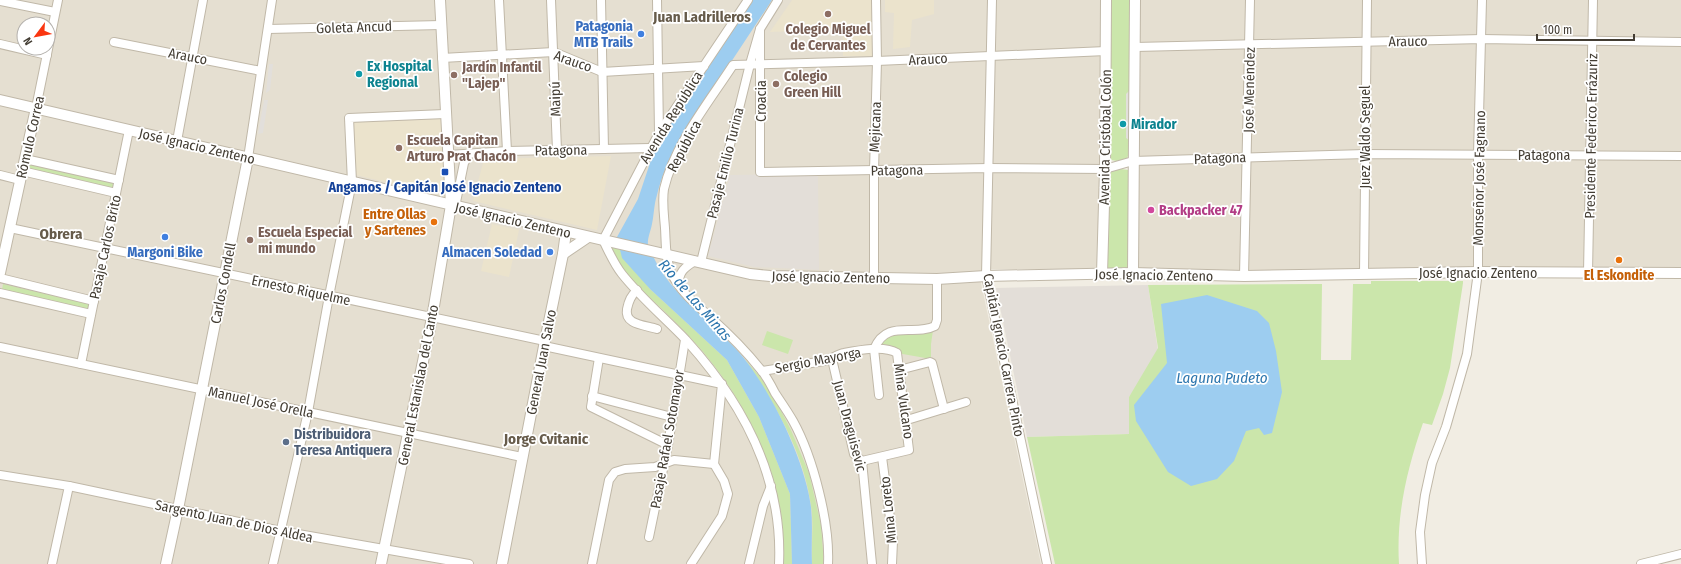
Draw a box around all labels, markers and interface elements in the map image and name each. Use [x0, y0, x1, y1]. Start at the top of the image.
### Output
district label: Juan Ladrilleros [652, 8, 751, 26]
marker: Colegio Miguel de Cervantes [823, 9, 833, 19]
north arrow [16, 16, 56, 56]
scale bar [1537, 16, 1634, 42]
street label: Goleta Ancud [316, 18, 392, 37]
place label: Patagonia MTB Trails [574, 18, 633, 51]
place label: Colegio Miguel de Cervantes [785, 21, 871, 54]
text: 100 m [1543, 23, 1572, 37]
marker: Patagonia MTB Trails [636, 29, 646, 39]
street label: Arauco [1388, 33, 1428, 50]
text: N [21, 35, 35, 47]
street label: Arauco [167, 44, 209, 69]
street label: Arauco [552, 47, 594, 76]
street label: José Menéndez [1240, 47, 1259, 133]
street label: Arauco [908, 50, 948, 69]
street label: Presidente Federico Errázuriz [1582, 53, 1601, 219]
place label: Ex Hospital Regional [367, 58, 432, 91]
place label: Jardín Infantil "Lajep" [461, 59, 542, 92]
street label: Avenida República [636, 68, 706, 166]
place label: Colegio Green Hill [784, 68, 841, 101]
marker: Ex Hospital Regional [354, 69, 364, 79]
street label: Avenida Cristóbal Colón [1096, 69, 1115, 205]
marker: Jardín Infantil "Lajep" [449, 70, 459, 80]
marker: Colegio Green Hill [771, 79, 781, 89]
street label: Croacia [753, 80, 770, 122]
street label: Maipú [546, 81, 565, 117]
street label: Juez Waldo Seguel [1357, 85, 1374, 189]
street label: Rómulo Correa [13, 94, 48, 180]
street label: Mejicana [866, 101, 885, 153]
street label: Pasaje Emilio Turina [703, 106, 748, 221]
street label: Monseñor José Fagnano [1470, 110, 1489, 246]
place label: Mirador [1131, 116, 1177, 133]
street label: República [663, 117, 705, 175]
marker: Mirador [1118, 119, 1128, 129]
street label: José Ignacio Zenteno [137, 125, 257, 168]
place label: Escuela Capitan Arturo Prat Chacón [406, 132, 516, 165]
street label: Patagona [535, 142, 588, 159]
marker: Escuela Capitan Arturo Prat Chacón [394, 143, 404, 153]
street label: Patagona [1518, 147, 1570, 164]
street label: Patagona [1193, 149, 1247, 168]
street label: Patagona [871, 162, 924, 179]
marker: Angamos / Capitán José Ignacio Zenteno [440, 167, 450, 177]
place label: Angamos / Capitán José Ignacio Zenteno [327, 179, 562, 196]
street label: Pasaje Carlos Brito [86, 193, 125, 301]
street label: José Ignacio Zenteno [453, 199, 573, 242]
place label: Backpacker 47 [1159, 202, 1243, 219]
marker: Backpacker 47 [1146, 205, 1156, 215]
place label: Entre Ollas y Sartenes [363, 206, 426, 239]
marker: Entre Ollas y Sartenes [429, 217, 439, 227]
place label: Escuela Especial mi mundo [258, 224, 353, 257]
district label: Obrera [40, 225, 83, 243]
marker: Margoni Bike [160, 232, 170, 242]
marker: Escuela Especial mi mundo [245, 235, 255, 245]
street label: Carlos Condell [207, 241, 240, 325]
place label: Margoni Bike [127, 244, 203, 261]
place label: Almacen Soledad [441, 244, 542, 261]
marker: Almacen Soledad [545, 247, 555, 257]
marker: El Eskondite [1614, 255, 1624, 265]
water label: Río de Las Minas [655, 256, 736, 345]
street label: José Ignacio Zenteno [1419, 265, 1537, 282]
street label: José Ignacio Zenteno [1095, 266, 1213, 285]
place label: El Eskondite [1584, 267, 1654, 284]
street label: José Ignacio Zenteno [772, 268, 890, 287]
street label: Ernesto Riquelme [250, 272, 352, 309]
street label: Capitán Ignacio Carrera Pinto [979, 272, 1028, 438]
street label: General Estanislao del Canto [395, 303, 442, 467]
street label: General Juan Salvo [523, 308, 560, 416]
street label: Sergio Mayorga [774, 344, 863, 377]
street label: Mina Vulcano [890, 362, 917, 440]
street label: Pasaje Rafael Sotomayor [647, 368, 688, 510]
water label: Laguna Pudeto [1176, 369, 1268, 387]
street label: Juan Draguisevic [829, 379, 870, 474]
street label: Manuel José Orella [207, 383, 315, 422]
place label: Distribuidora Teresa Antiquera [294, 426, 392, 459]
district label: Jorge Cvitanic [503, 430, 589, 448]
marker: Distribuidora Teresa Antiquera [281, 437, 291, 447]
street label: Mina Loreto [877, 476, 900, 544]
street label: Sargento Juan de Dios Aldea [153, 496, 315, 547]

